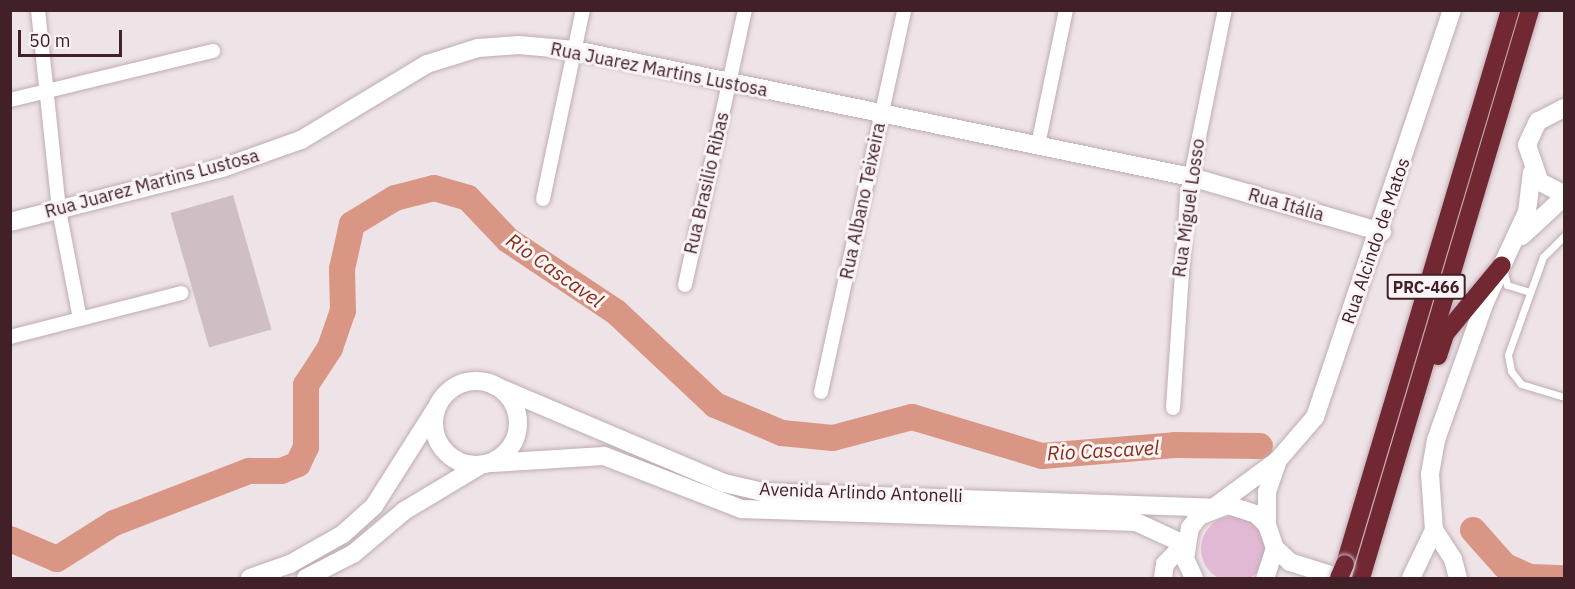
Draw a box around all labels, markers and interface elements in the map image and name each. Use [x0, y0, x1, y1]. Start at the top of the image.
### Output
scale bar [21, 18, 124, 56]
text: 50 m [29, 29, 71, 52]
street label: Rua Juarez Martins Lustosa [549, 38, 769, 102]
street label: Rua Brasilio Ribas [680, 110, 734, 256]
street label: Rua Albano Teixeira [836, 121, 890, 281]
street label: Rua Miguel Losso [1169, 137, 1209, 279]
street label: Rua Juarez Martins Lustosa [43, 145, 261, 223]
street label: Rua Alcindo de Matos [1337, 155, 1415, 327]
street label: Rua Itália [1246, 184, 1326, 226]
water label: Rio Cascavel [502, 228, 608, 312]
road number: PRC-466 [1386, 274, 1466, 300]
water label: Rio Cascavel [1046, 435, 1160, 465]
street label: Avenida Arlindo Antonelli [759, 479, 963, 507]

